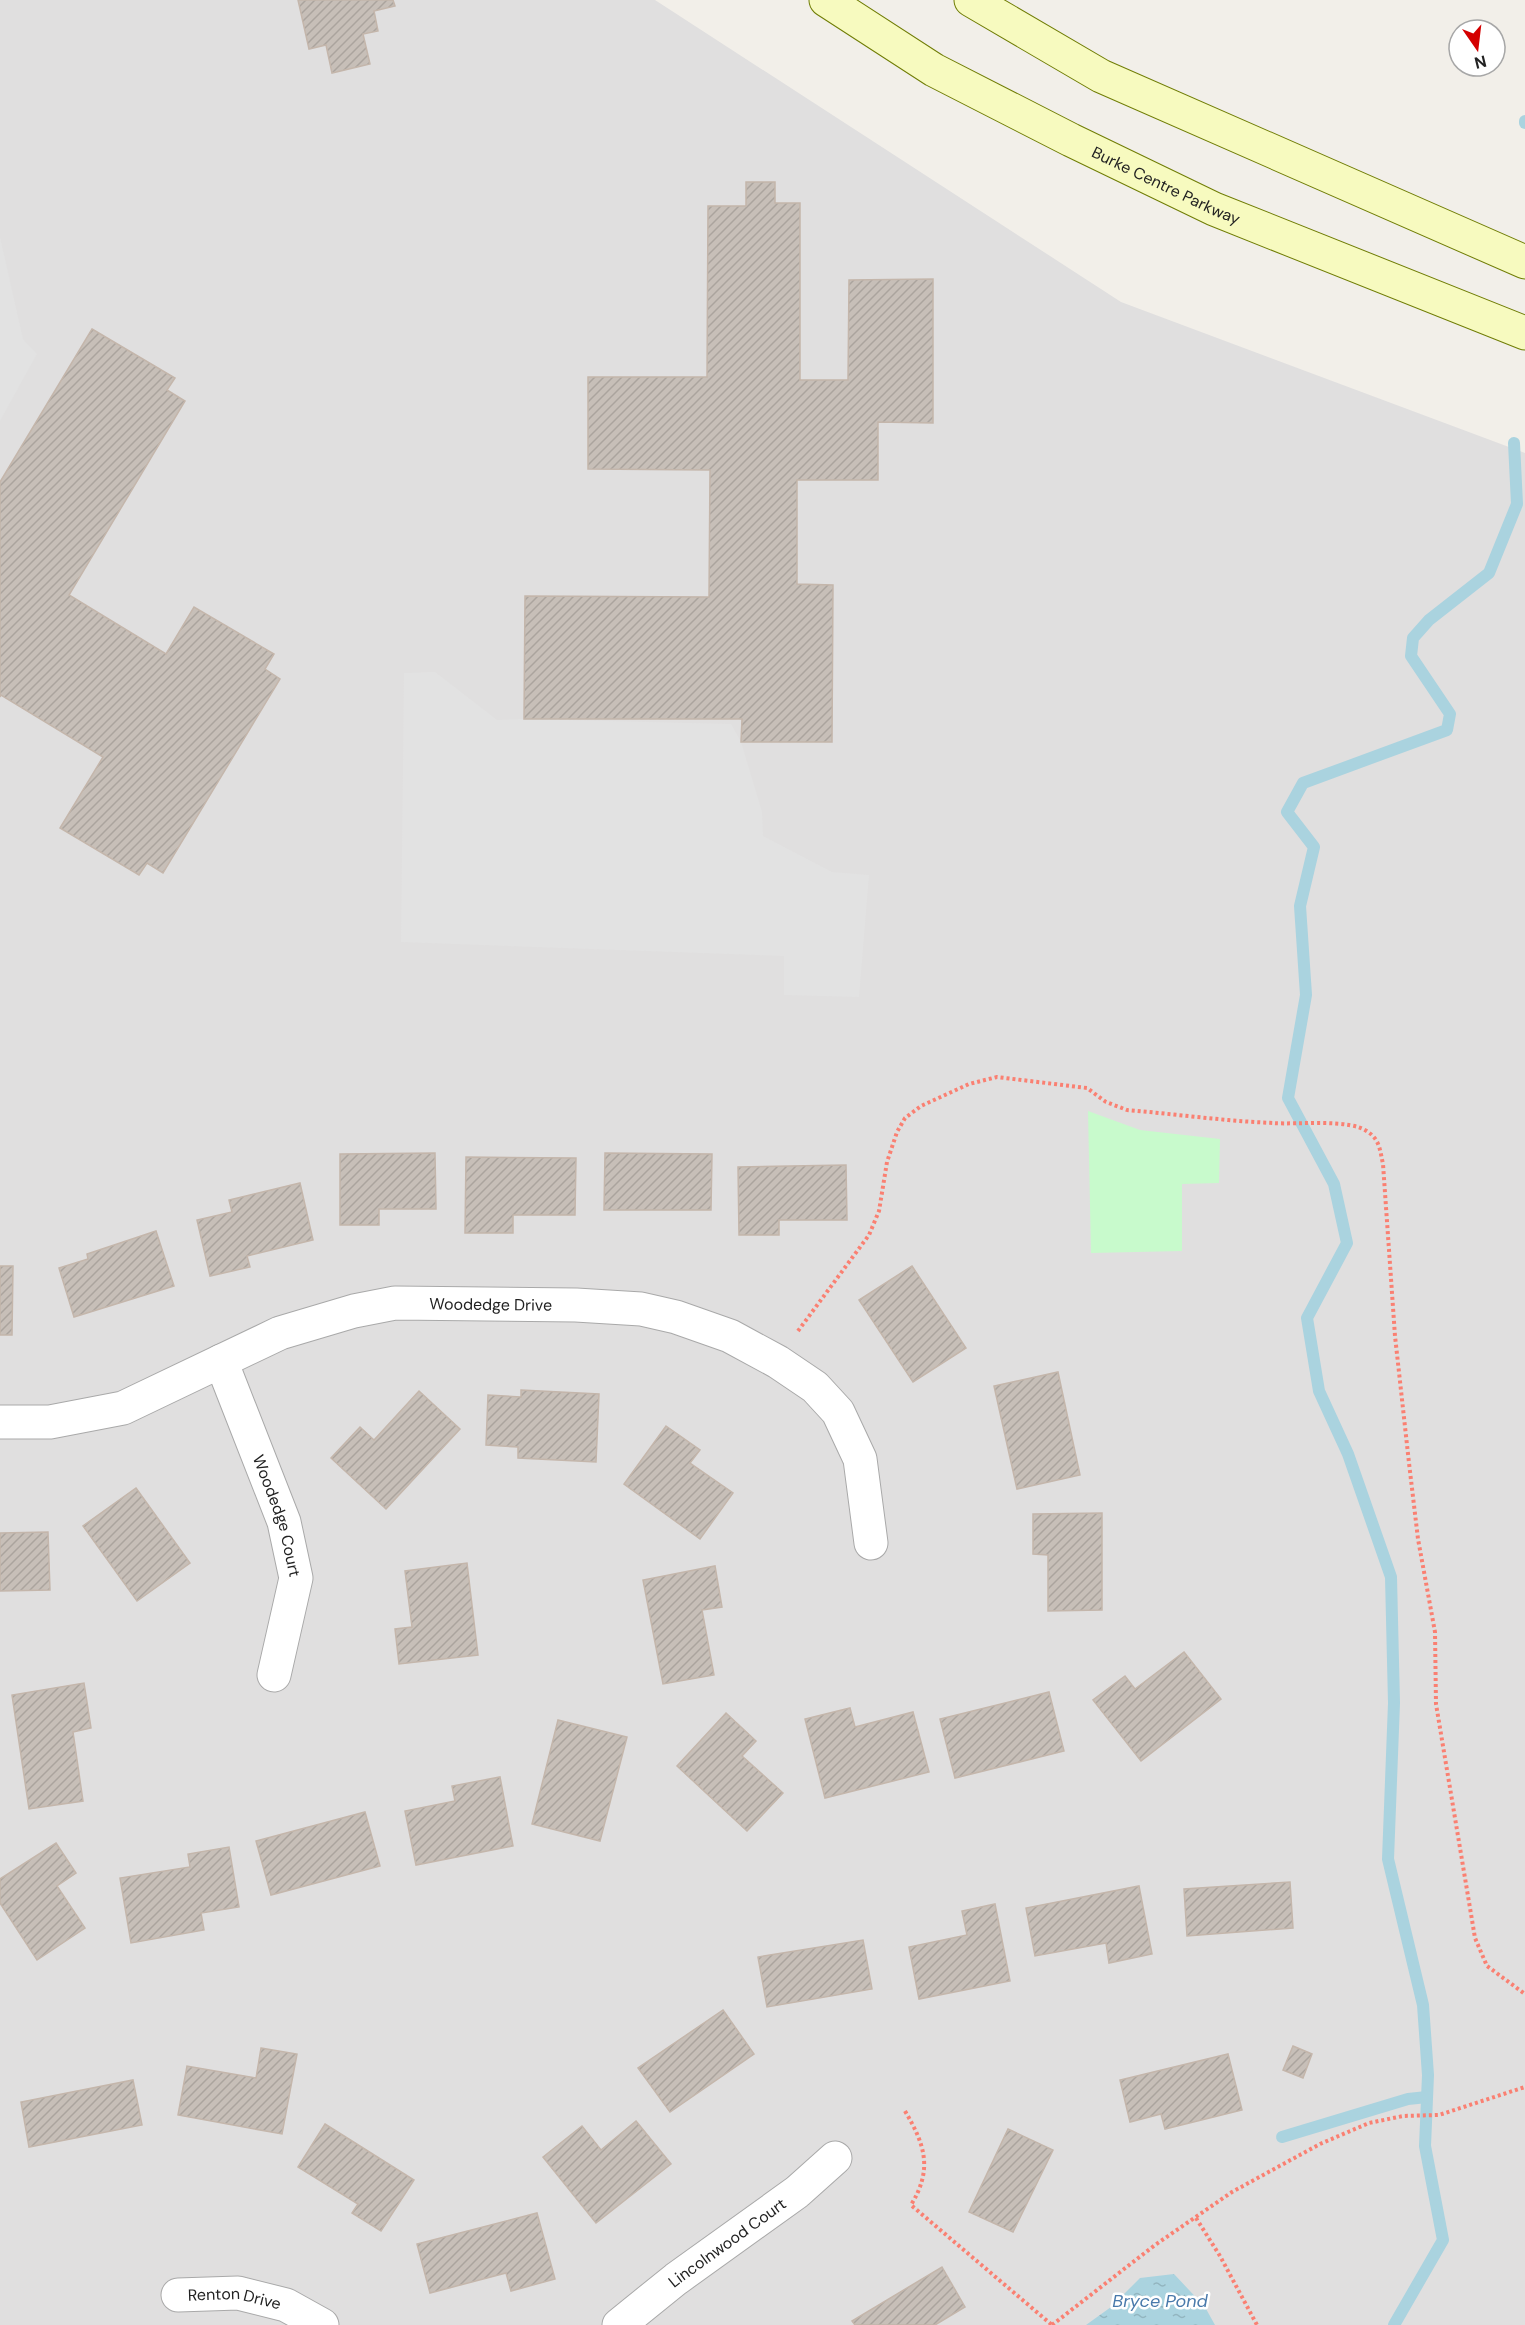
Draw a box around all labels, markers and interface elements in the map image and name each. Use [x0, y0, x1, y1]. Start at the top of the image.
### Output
north arrow [1447, 18, 1507, 78]
text: N [1472, 50, 1489, 74]
street label: Burke Centre Parkway [1088, 142, 1243, 229]
street label: Woodedge Drive [429, 1293, 552, 1316]
street label: Woodedge Court [248, 1452, 305, 1579]
street label: Lincolnwood Court [664, 2193, 790, 2292]
street label: Renton Drive [188, 2283, 283, 2314]
water label: Bryce Pond [1112, 2289, 1208, 2313]

